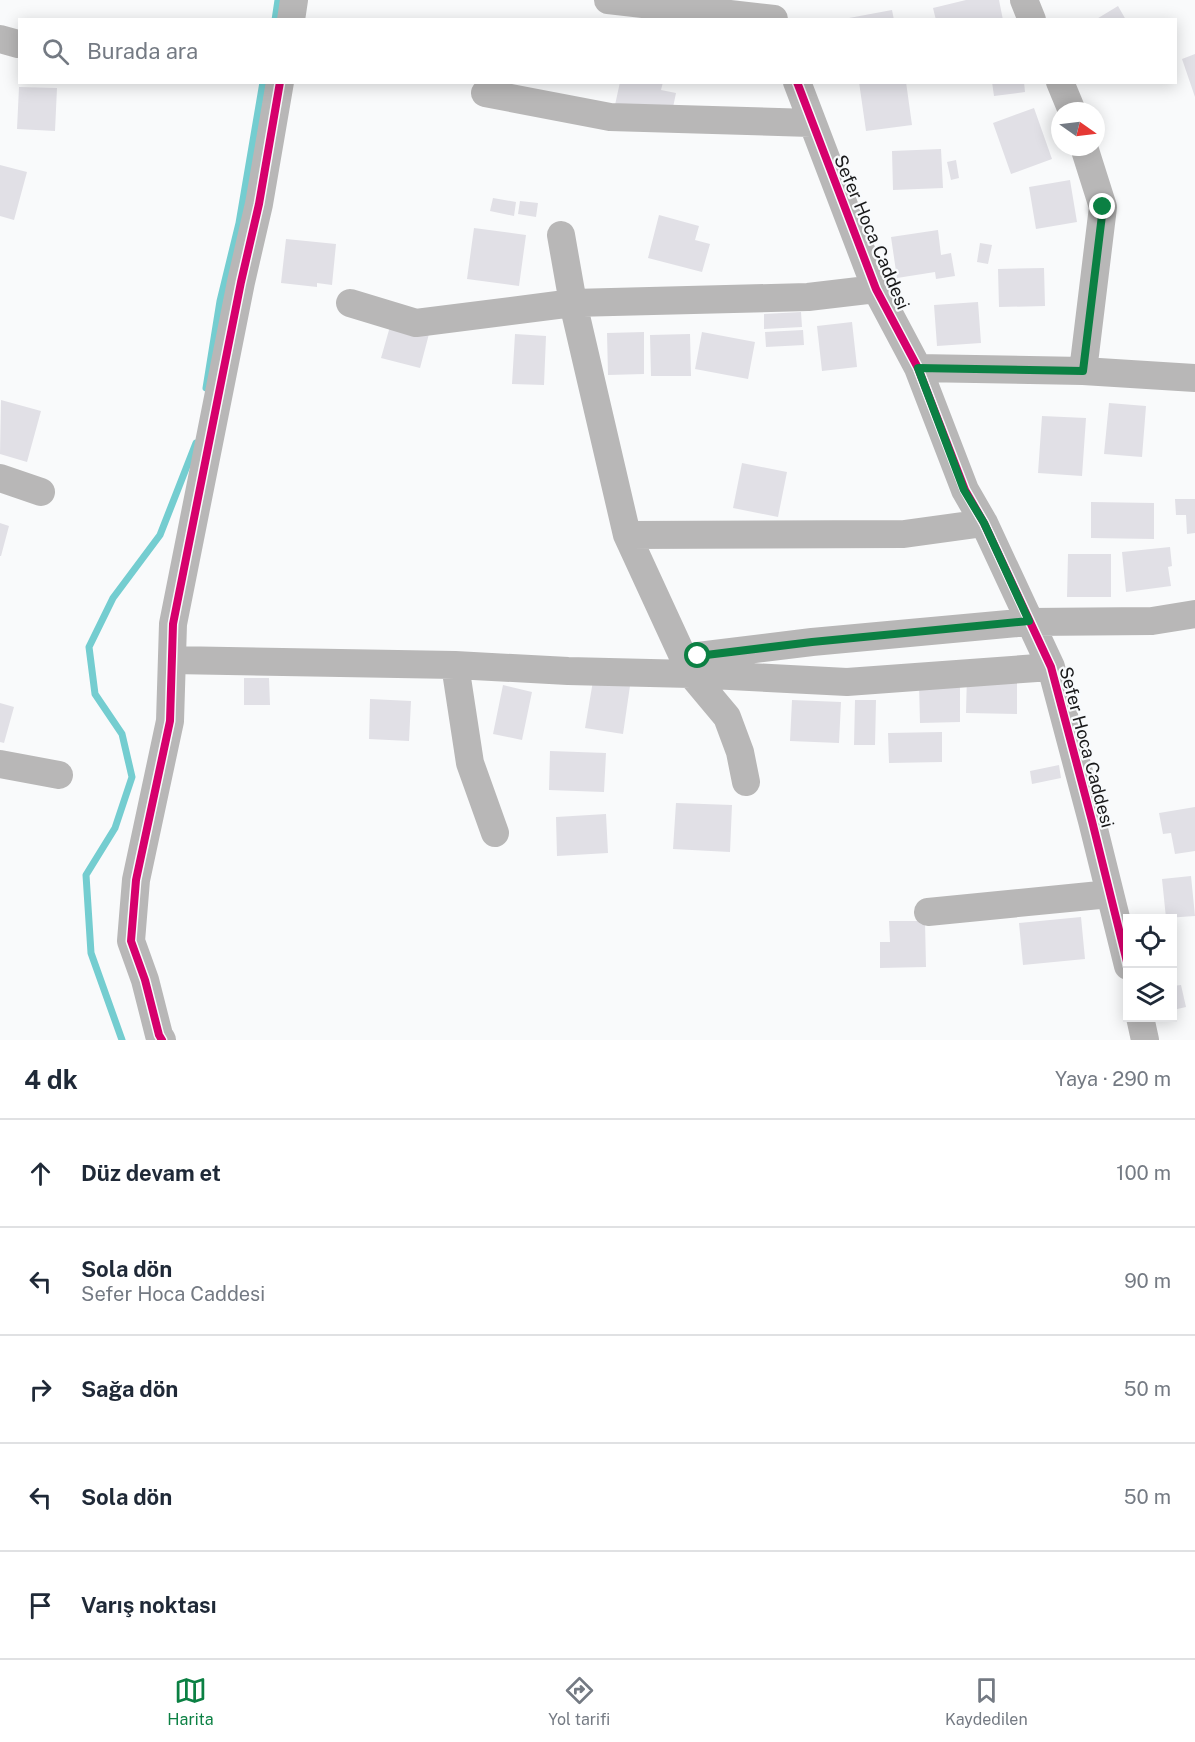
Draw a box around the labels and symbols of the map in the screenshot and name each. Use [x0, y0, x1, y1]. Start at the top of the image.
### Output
north arrow [1051, 102, 1105, 156]
street label: Sefer Hoca Caddesi [830, 152, 914, 312]
route end [1089, 193, 1115, 219]
route start [684, 642, 710, 668]
street label: Sefer Hoca Caddesi [1055, 664, 1119, 830]

